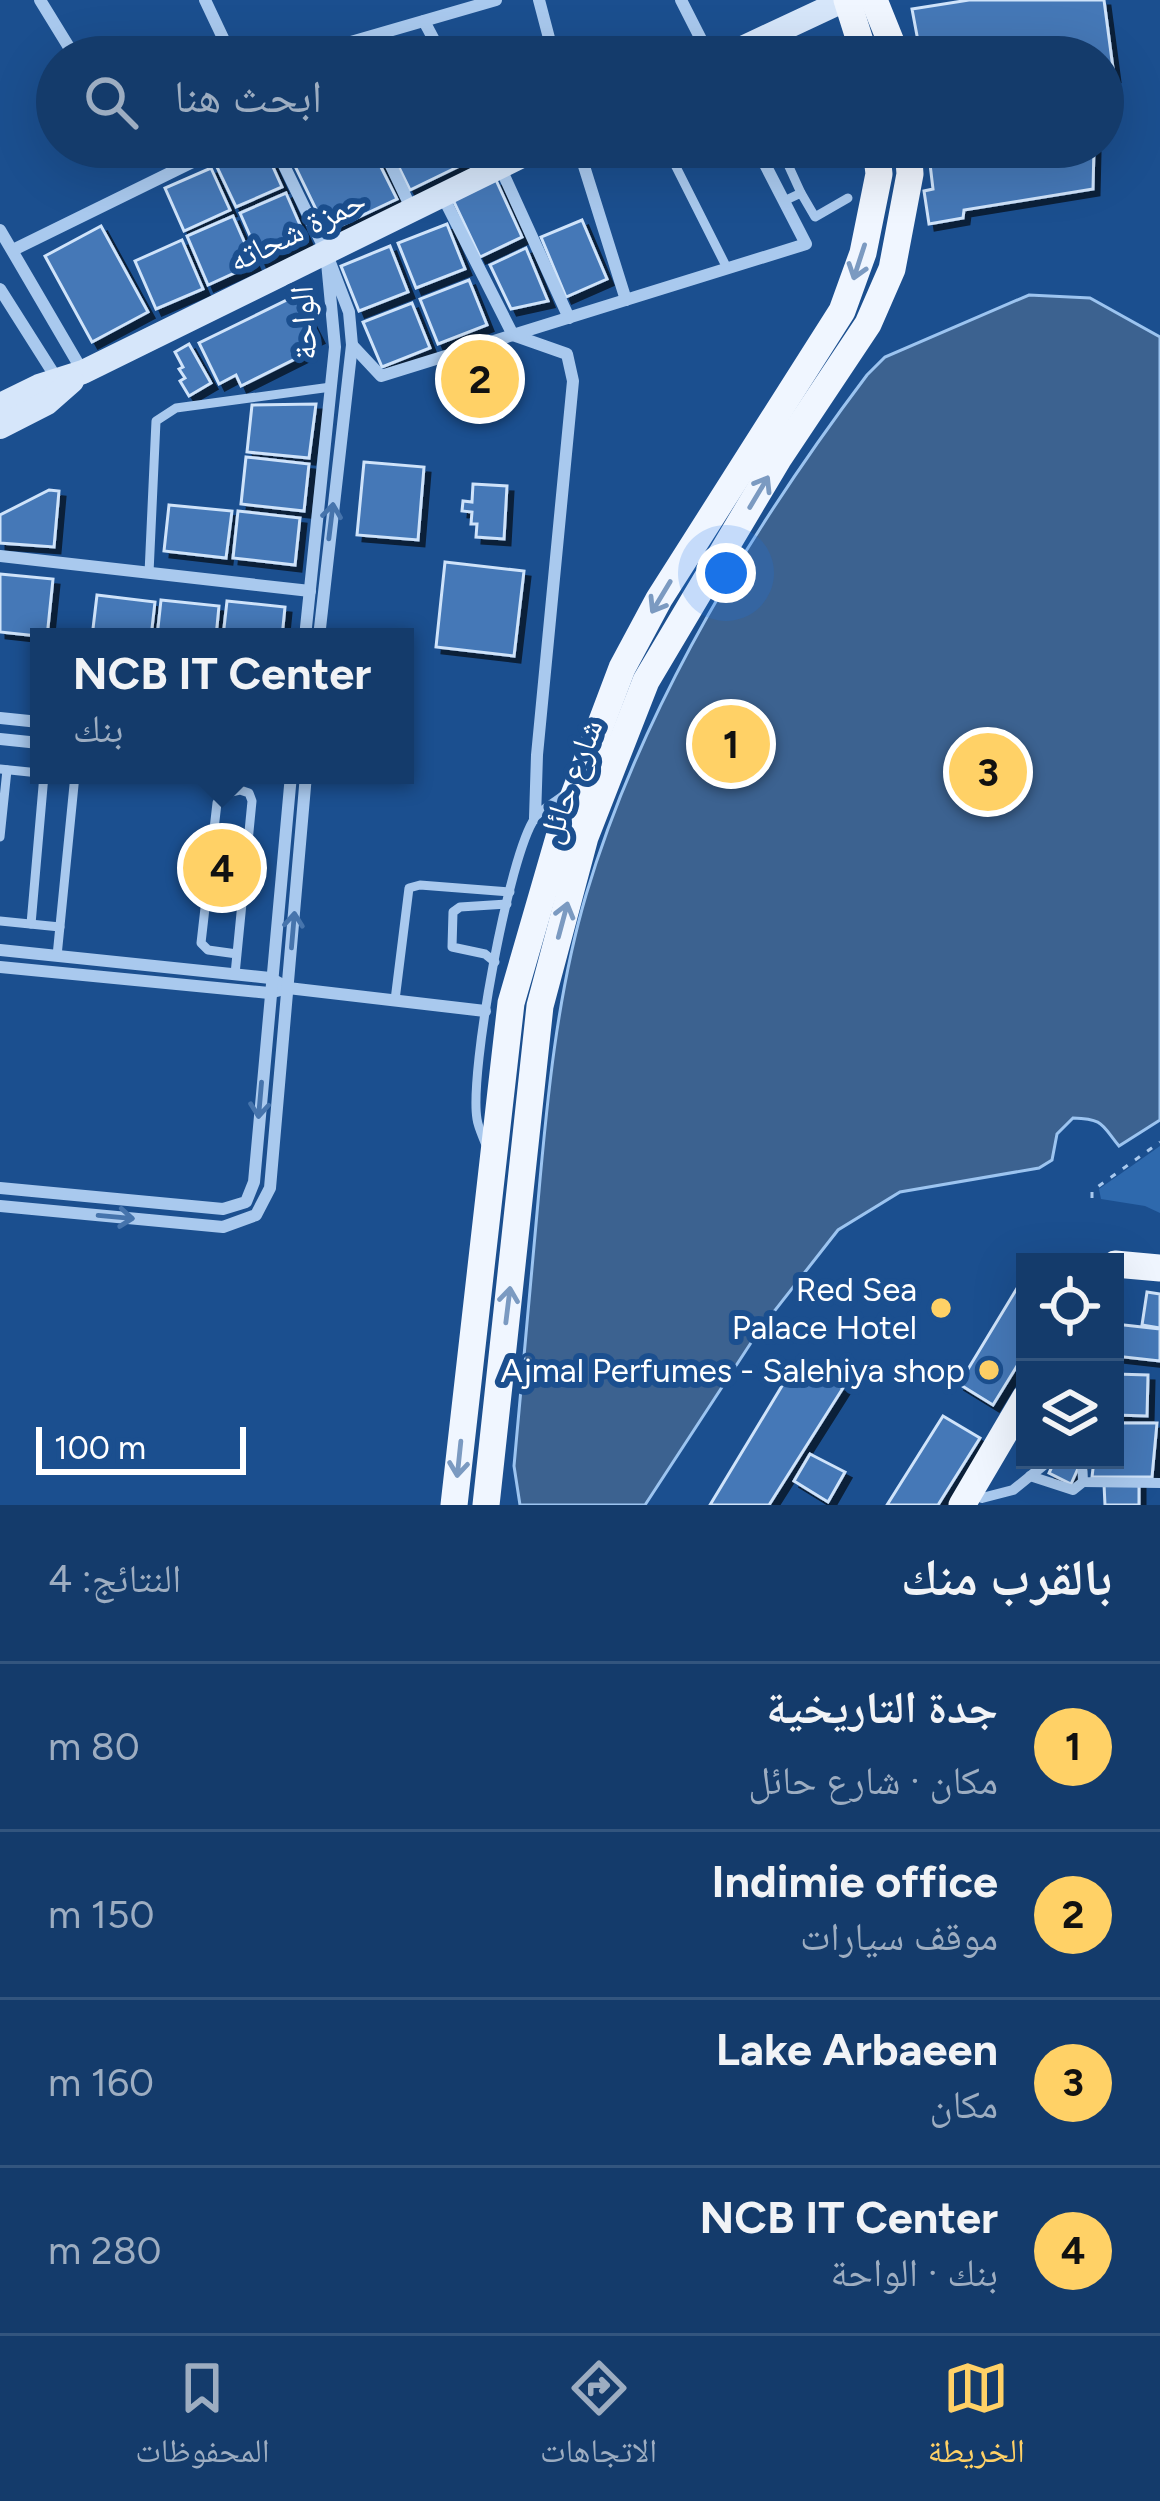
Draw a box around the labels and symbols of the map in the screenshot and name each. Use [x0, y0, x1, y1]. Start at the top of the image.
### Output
street label: حمزة شحاته [222, 180, 372, 280]
one-way arrow [846, 242, 868, 280]
street label: الواحة [282, 285, 324, 361]
pin: 2 [441, 334, 519, 424]
one-way arrow [747, 475, 771, 510]
one-way arrow [320, 502, 342, 541]
your location [696, 543, 756, 603]
one-way arrow [649, 578, 673, 613]
pin: 1 [692, 699, 770, 789]
street label: شارع حائل [530, 714, 611, 849]
pin: 3 [949, 727, 1027, 817]
pin: 4 [183, 823, 261, 913]
one-way arrow [553, 902, 575, 940]
one-way arrow [281, 911, 304, 950]
one-way arrow [248, 1080, 271, 1119]
one-way arrow [96, 1206, 135, 1229]
place label: Red Sea Palace Hotel [732, 1270, 917, 1347]
one-way arrow [497, 1287, 519, 1326]
marker: Red Sea Palace Hotel [928, 1295, 954, 1321]
place label: Ajmal Perfumes - Salehiya shop [501, 1351, 965, 1390]
marker: Ajmal Perfumes - Salehiya shop [976, 1357, 1002, 1383]
scale bar [36, 1421, 246, 1474]
one-way arrow [447, 1439, 470, 1478]

